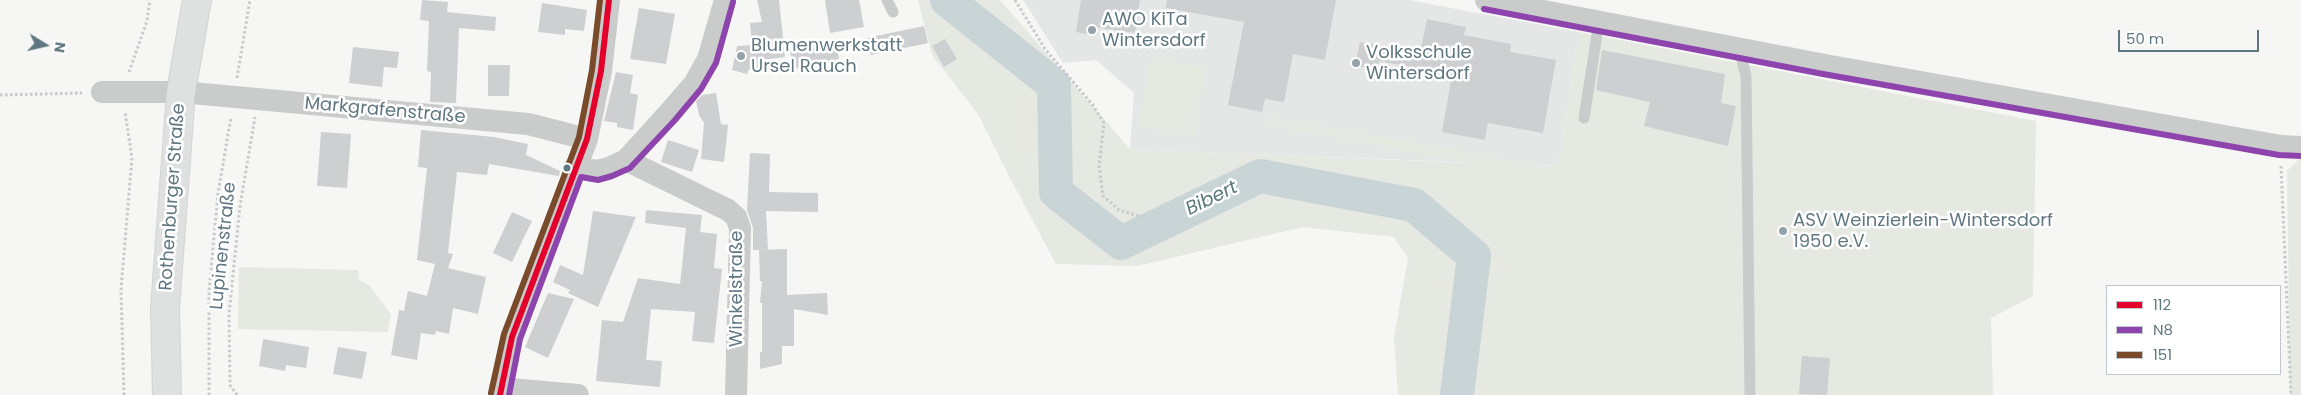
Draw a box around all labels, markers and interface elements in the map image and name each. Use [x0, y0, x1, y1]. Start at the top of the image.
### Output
place label: AWO KiTa Wintersdorf [1102, 9, 1206, 52]
north arrow [20, 20, 70, 70]
scale bar [2121, 20, 2262, 52]
marker: AWO KiTa Wintersdorf [1086, 24, 1098, 36]
text: 50 m [2126, 28, 2164, 49]
place label: Blumenwerkstatt Ursel Rauch [751, 35, 902, 78]
text: N [49, 41, 71, 54]
place label: Volksschule Wintersdorf [1366, 42, 1472, 84]
marker: Blumenwerkstatt Ursel Rauch [735, 50, 747, 62]
marker: Volksschule Wintersdorf [1350, 57, 1362, 69]
street label: Markgrafenstraße [304, 93, 466, 129]
street label: Rothenburger Straße [156, 103, 190, 291]
unlabelled marker [562, 163, 572, 173]
water label: Bibert [1182, 177, 1242, 221]
street label: Lupinenstraße [207, 181, 241, 311]
place label: ASV Weinzierlein-Wintersdorf 1950 e.V. [1793, 210, 2053, 252]
marker: ASV Weinzierlein-Wintersdorf 1950 e.V. [1777, 225, 1789, 237]
street label: Winkelstraße [726, 231, 748, 347]
legend [2106, 285, 2281, 375]
text: 112 [2153, 294, 2171, 315]
text: N8 [2153, 319, 2173, 340]
text: 151 [2153, 344, 2172, 365]

